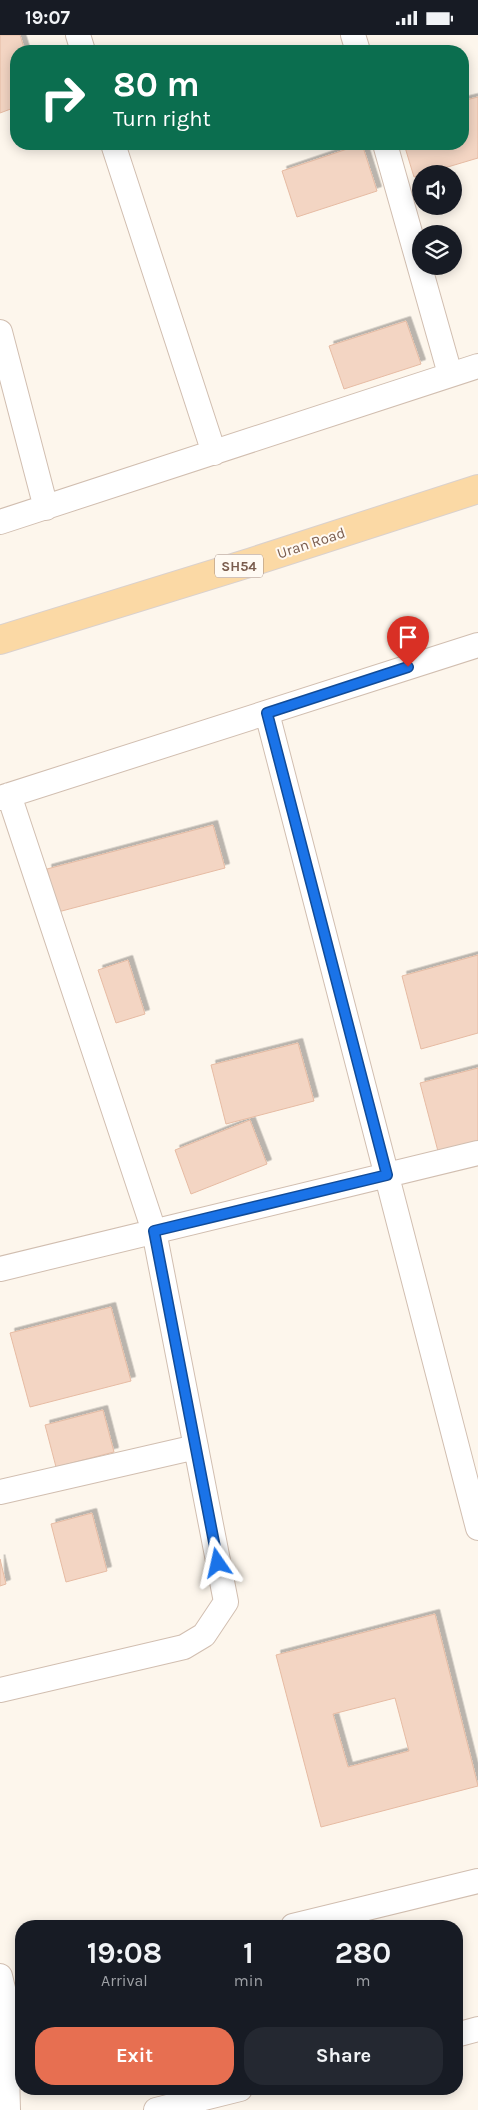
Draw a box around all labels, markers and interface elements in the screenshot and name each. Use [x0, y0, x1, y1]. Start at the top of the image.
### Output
text: 19:07 [25, 7, 70, 29]
text: 80 m [113, 64, 200, 105]
icon: right [30, 65, 95, 130]
text: Turn right [113, 106, 211, 132]
map controls [412, 165, 462, 275]
button: sound [412, 165, 462, 215]
button: layers [412, 225, 462, 275]
street label: Uran Road [275, 524, 347, 562]
road number: SH54 [215, 555, 263, 577]
pin [387, 616, 429, 667]
icon: arrive [394, 623, 422, 651]
position arrow [191, 1536, 243, 1588]
text: 19:08 [87, 1935, 162, 1971]
text: 1 [243, 1935, 254, 1971]
text: 280 [335, 1935, 391, 1971]
text: Arrival [101, 1971, 148, 1990]
text: min [234, 1971, 263, 1990]
text: m [356, 1971, 371, 1990]
button: Exit [35, 2027, 234, 2085]
button: Share [244, 2027, 443, 2085]

